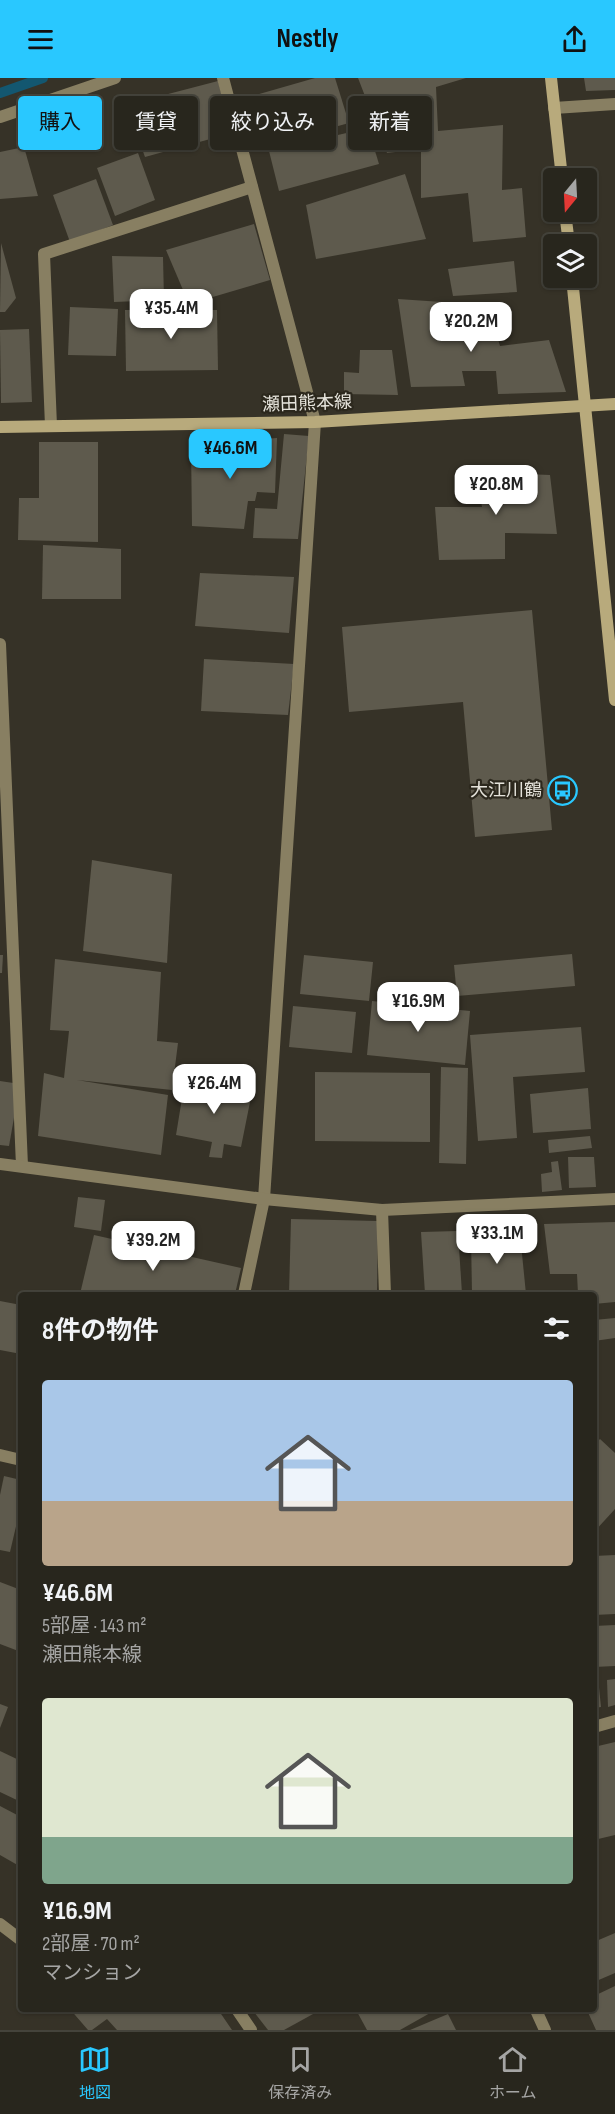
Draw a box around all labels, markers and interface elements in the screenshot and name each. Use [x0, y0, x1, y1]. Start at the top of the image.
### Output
icon: menu [24, 23, 57, 56]
text: Nestly [277, 23, 338, 55]
icon: share [558, 23, 591, 56]
chip: 購入 [18, 96, 102, 150]
chip: 賃貸 [114, 96, 198, 150]
chip: 絞り込み [210, 96, 336, 150]
chip: 新着 [348, 96, 432, 150]
north arrow [543, 168, 597, 222]
map controls [543, 168, 597, 288]
button: layers [543, 234, 597, 288]
pin: ¥35.4M [122, 289, 220, 340]
text: ¥35.4M [144, 296, 198, 320]
pin: ¥20.2M [422, 302, 520, 353]
text: ¥20.2M [444, 309, 498, 333]
street label: 瀬田熊本線 [262, 391, 352, 416]
pin: ¥46.6M [181, 429, 279, 480]
text: ¥46.6M [203, 436, 257, 460]
pin: ¥20.8M [447, 465, 545, 516]
text: ¥20.8M [469, 472, 523, 496]
bus stop icon: 大江川鶴 [547, 774, 579, 806]
place label: 大江川鶴 [470, 780, 542, 801]
pin: ¥16.9M [369, 982, 467, 1033]
text: ¥16.9M [391, 989, 445, 1013]
pin: ¥26.4M [165, 1064, 263, 1115]
text: ¥26.4M [187, 1071, 241, 1095]
pin: ¥33.1M [448, 1214, 546, 1265]
pin: ¥39.2M [104, 1221, 202, 1272]
text: ¥33.1M [470, 1221, 524, 1245]
text: ¥39.2M [126, 1228, 180, 1252]
icon: filters [540, 1312, 573, 1345]
text: 8件の物件 [42, 1316, 158, 1347]
icon: home [254, 1419, 362, 1527]
text: ¥46.6M [42, 1578, 113, 1609]
text: 5部屋 · 143 m² [42, 1614, 146, 1638]
text: 瀬田熊本線 [42, 1643, 142, 1667]
icon: home [254, 1737, 362, 1845]
text: ¥16.9M [42, 1896, 112, 1927]
text: 2部屋 · 70 m² [42, 1932, 140, 1956]
text: マンション [42, 1961, 142, 1985]
tab: 地図 [78, 2043, 111, 2103]
tab: 保存済み [268, 2043, 332, 2103]
tab: ホーム [489, 2043, 537, 2103]

